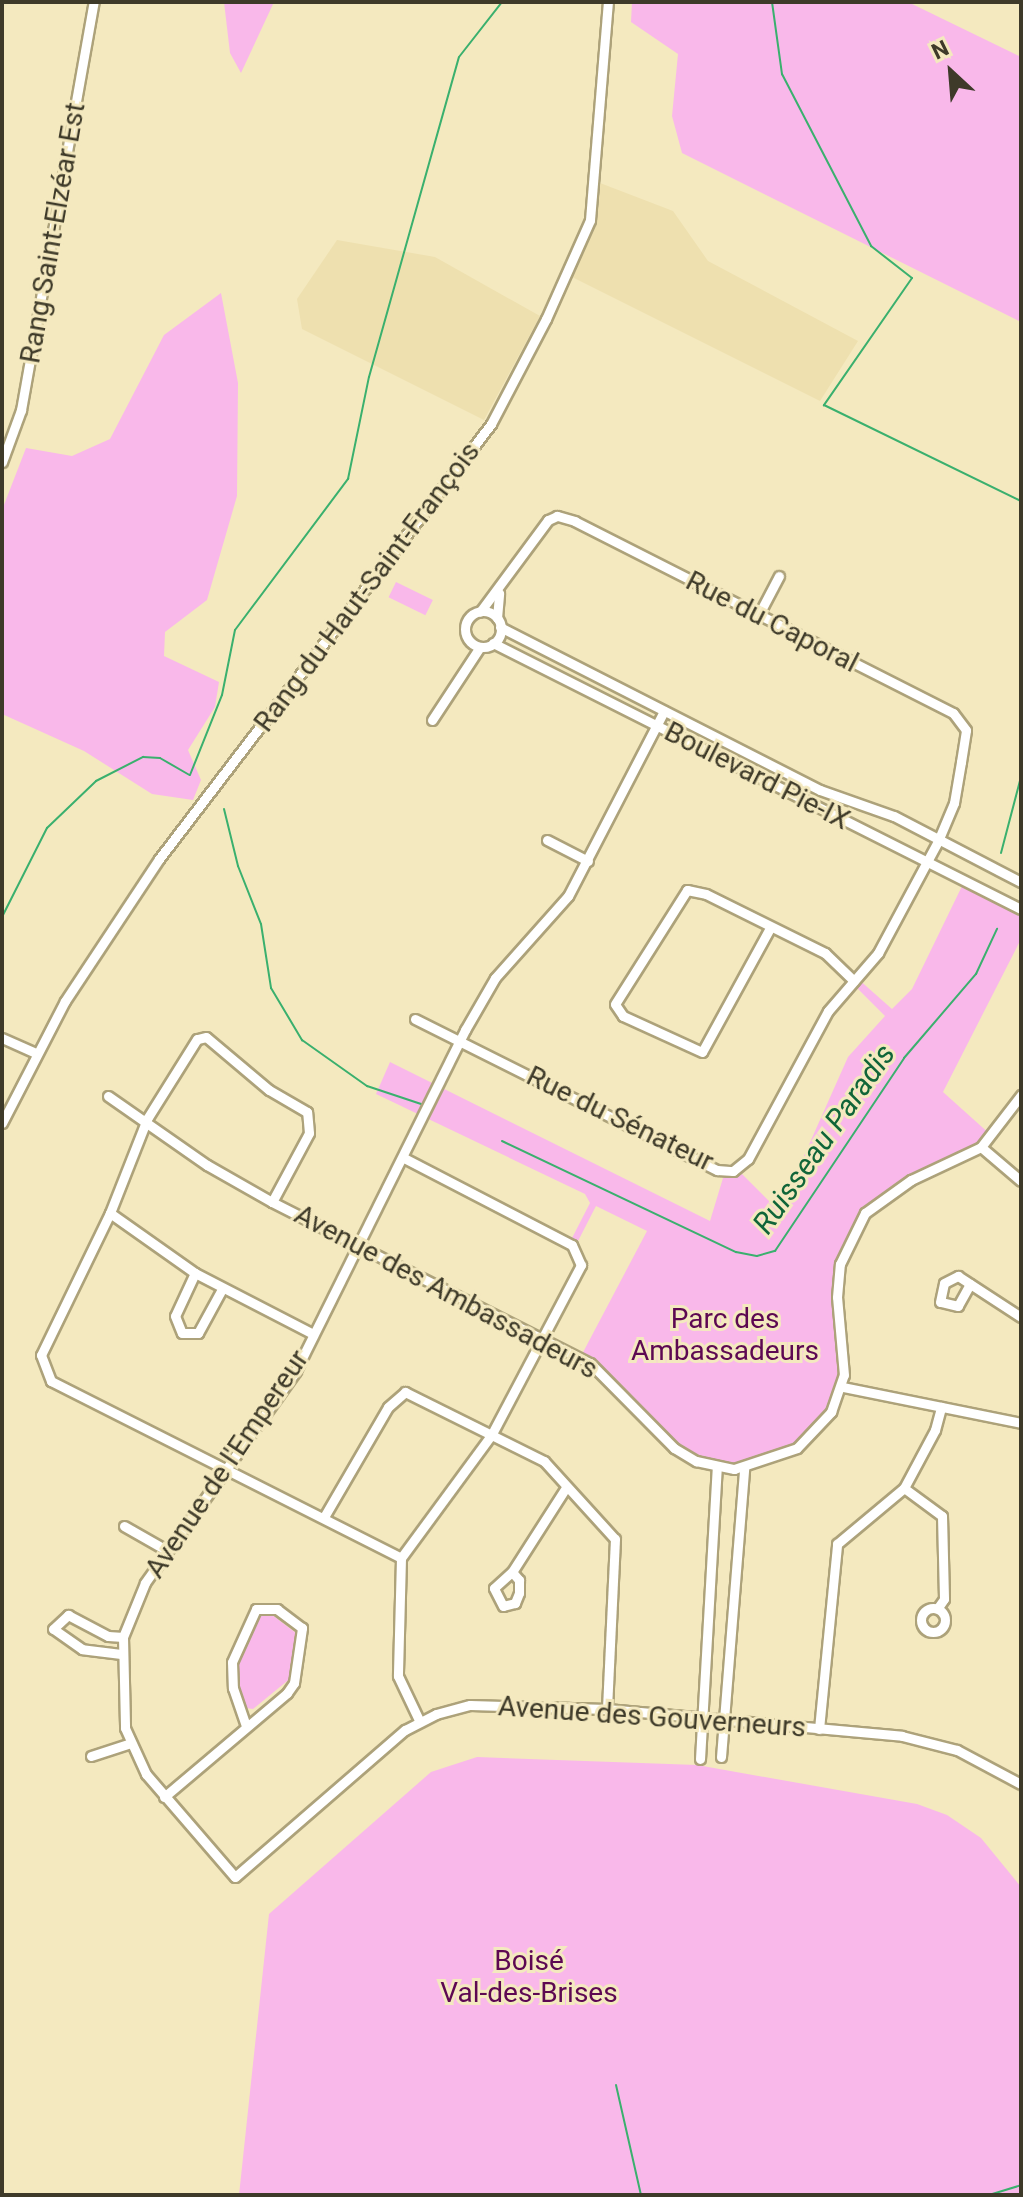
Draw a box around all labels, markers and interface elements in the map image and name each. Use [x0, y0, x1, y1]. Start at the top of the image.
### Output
north arrow [911, 32, 991, 112]
text: N [928, 35, 953, 65]
street label: Rang Saint-Elzéar Est [14, 100, 92, 366]
street label: Rang du Haut-Saint-François [247, 436, 487, 738]
street label: Rue du Caporal [680, 564, 864, 680]
street label: Boulevard Pie-IX [659, 715, 855, 837]
water label: Ruisseau Paradis [745, 1037, 903, 1241]
street label: Rue du Sénateur [521, 1059, 719, 1179]
street label: Avenue des Ambassadeurs [289, 1198, 603, 1386]
park label: Parc des Ambassadeurs [631, 1302, 819, 1368]
street label: Avenue de l'Empereur [138, 1344, 316, 1584]
street label: Avenue des Gouverneurs [497, 1689, 807, 1745]
park label: Boisé Val-des-Brises [440, 1944, 618, 2010]

